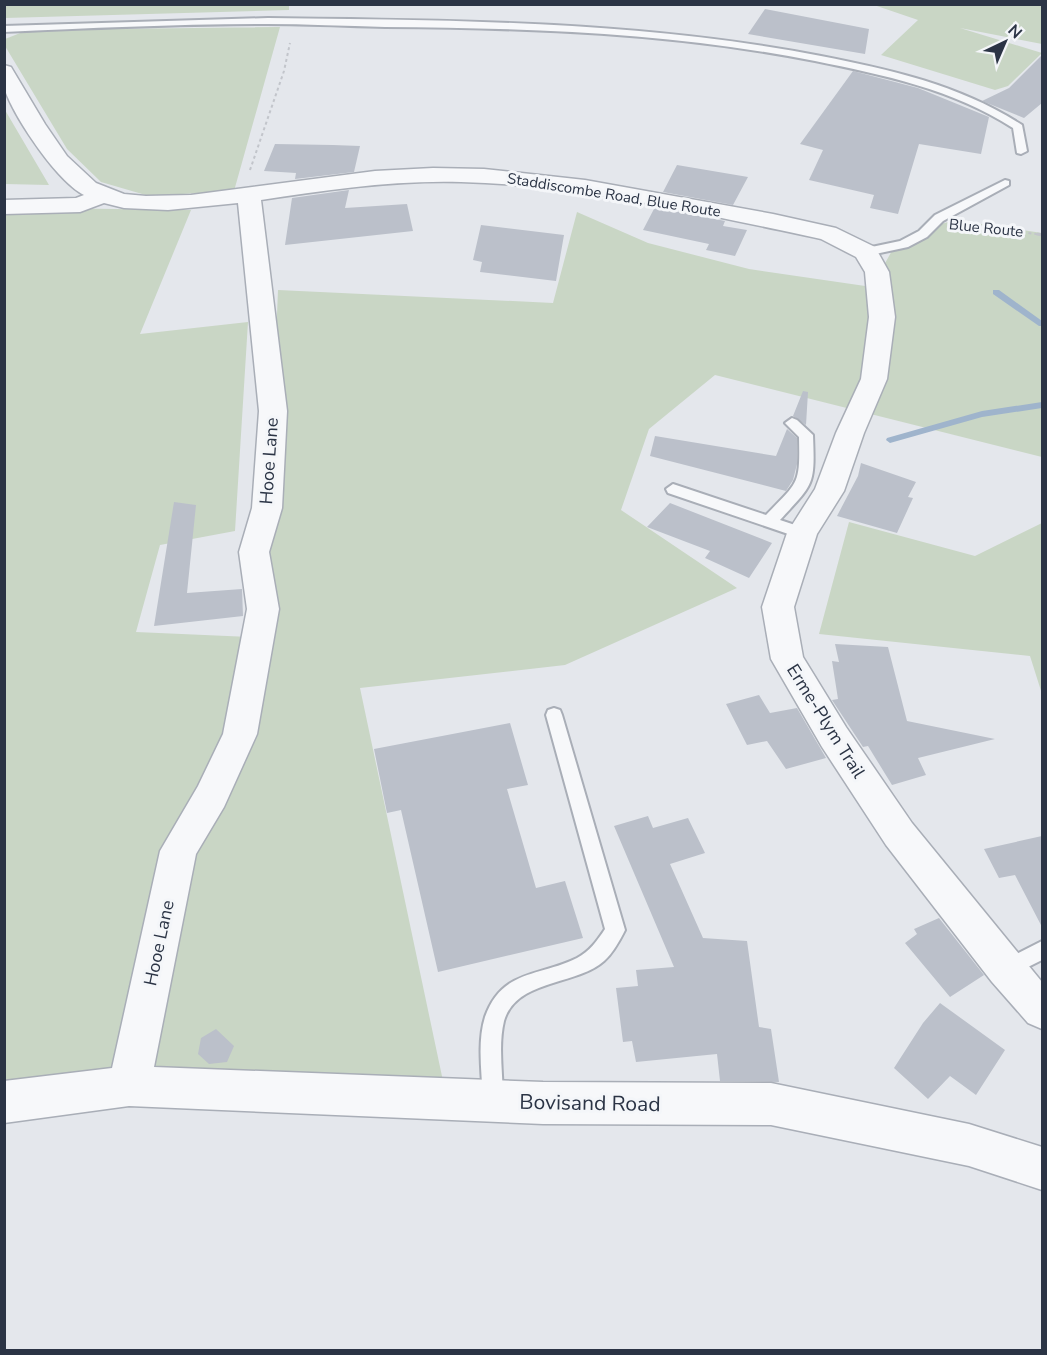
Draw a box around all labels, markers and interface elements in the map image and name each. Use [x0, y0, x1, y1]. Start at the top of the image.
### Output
north arrow [975, 12, 1035, 72]
text: N [1003, 20, 1027, 44]
street label: Staddiscombe Road, Blue Route [506, 168, 722, 222]
street label: Blue Route [948, 214, 1024, 242]
street label: Hooe Lane [254, 417, 284, 505]
street label: Erme-Plym Trail [781, 659, 871, 783]
street label: Hooe Lane [138, 898, 180, 988]
street label: Bovisand Road [519, 1088, 661, 1118]

